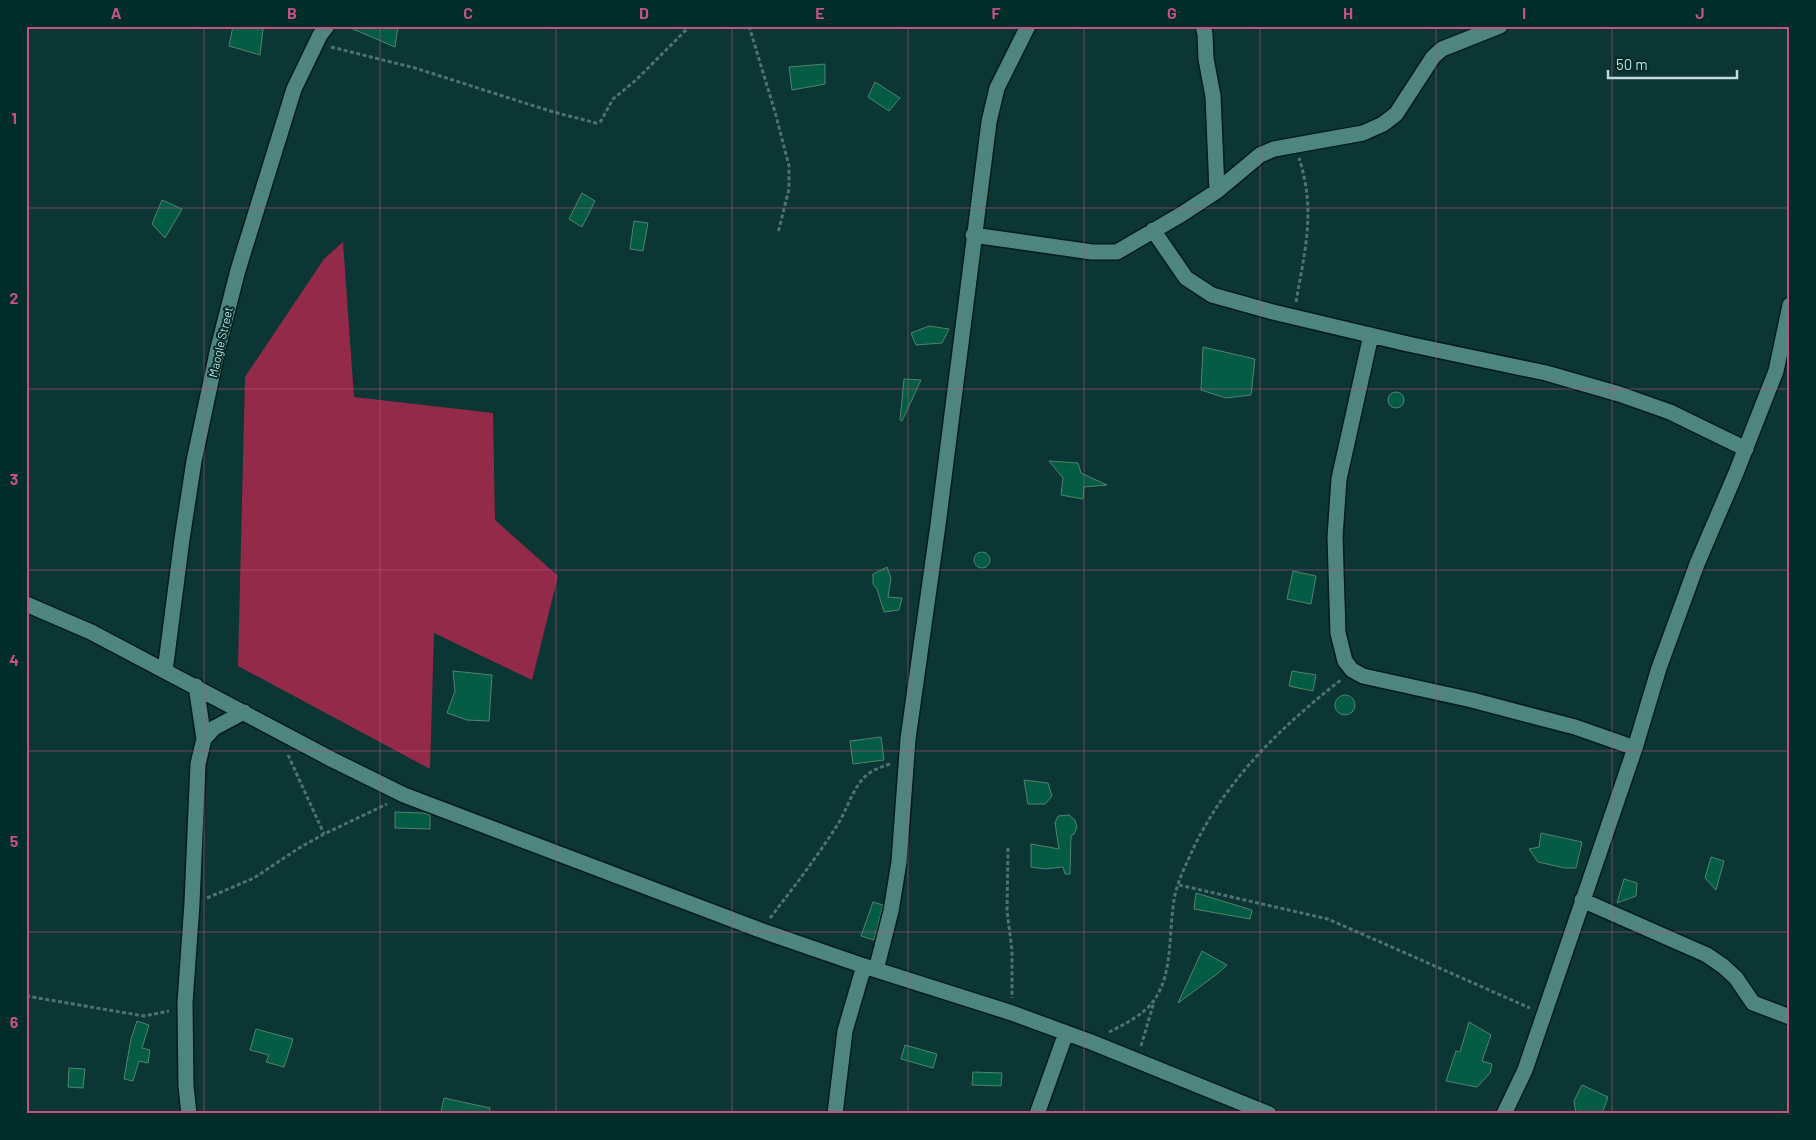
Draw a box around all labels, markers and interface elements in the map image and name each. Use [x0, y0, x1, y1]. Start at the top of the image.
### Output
text: A [111, 3, 122, 22]
text: B [287, 3, 297, 22]
text: C [463, 3, 473, 22]
text: D [639, 3, 649, 22]
text: E [815, 3, 825, 22]
text: F [992, 3, 1001, 22]
text: G [1167, 3, 1177, 22]
text: H [1343, 3, 1353, 22]
text: I [1522, 3, 1526, 22]
text: J [1695, 3, 1705, 22]
scale bar [1608, 48, 1737, 80]
text: 50 m [1616, 55, 1648, 73]
text: 1 [11, 108, 17, 127]
text: 2 [10, 288, 19, 307]
street label: Maogle Street [205, 305, 235, 379]
text: 3 [10, 469, 18, 488]
text: 4 [9, 650, 19, 669]
text: 5 [10, 831, 19, 850]
text: 6 [10, 1012, 19, 1031]

